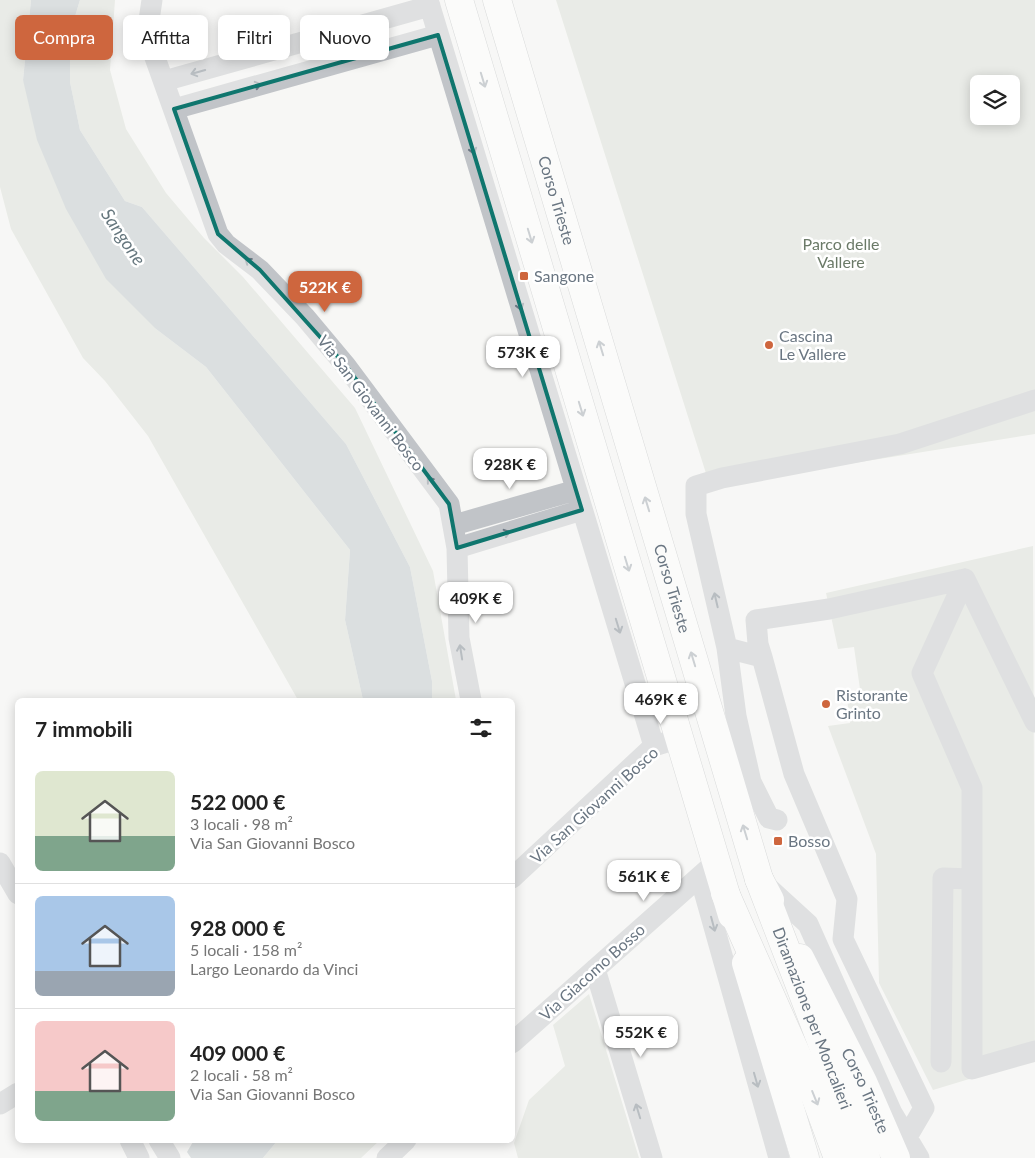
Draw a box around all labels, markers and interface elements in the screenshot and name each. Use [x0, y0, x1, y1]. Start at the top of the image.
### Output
chip: Compra [15, 15, 113, 60]
chip: Affitta [123, 15, 208, 60]
chip: Filtri [218, 15, 290, 60]
chip: Nuovo [300, 15, 389, 60]
one-way arrow [190, 67, 206, 77]
one-way arrow [479, 72, 489, 88]
map controls [970, 75, 1020, 125]
button: layers [970, 75, 1020, 125]
one-way arrow [246, 81, 262, 91]
one-way arrow [468, 139, 478, 155]
street label: Corso Trieste [535, 153, 579, 247]
water label: Sangone [97, 204, 151, 269]
one-way arrow [525, 228, 535, 244]
park label: Parco delle Vallere [803, 234, 879, 271]
one-way arrow [245, 258, 258, 269]
place label: Sangone [534, 266, 594, 285]
pin: 522K € [284, 270, 366, 313]
marker: Sangone [518, 270, 530, 282]
text: 522K € [299, 277, 351, 296]
one-way arrow [515, 294, 525, 310]
place label: Cascina Le Vallere [779, 326, 846, 363]
street label: Via San Giovanni Bosco [314, 331, 429, 474]
pin: 573K € [482, 336, 564, 378]
marker: Cascina Le Vallere [763, 339, 775, 351]
one-way arrow [595, 340, 605, 356]
text: 573K € [497, 342, 549, 361]
one-way arrow [576, 400, 586, 416]
pin: 928K € [469, 448, 551, 490]
text: 928K € [484, 454, 536, 473]
one-way arrow [427, 477, 438, 490]
one-way arrow [642, 496, 652, 512]
one-way arrow [495, 529, 511, 539]
street label: Corso Trieste [651, 542, 695, 635]
one-way arrow [623, 556, 633, 572]
pin: 409K € [435, 582, 517, 624]
text: 409K € [450, 588, 502, 607]
one-way arrow [711, 593, 720, 609]
one-way arrow [613, 617, 623, 633]
one-way arrow [456, 645, 466, 661]
one-way arrow [688, 652, 698, 668]
pin: 469K € [620, 682, 702, 725]
place label: Ristorante Grinto [836, 685, 908, 722]
text: 469K € [635, 689, 687, 708]
marker: Ristorante Grinto [820, 698, 832, 710]
icon: filters [467, 714, 495, 742]
text: 7 immobili [35, 716, 133, 741]
street label: Via San Giovanni Bosco [526, 742, 661, 867]
text: 522 000 € [190, 789, 285, 814]
icon: home [75, 791, 135, 851]
text: 3 locali · 98 m² [190, 814, 293, 833]
one-way arrow [739, 824, 749, 840]
place label: Bosso [788, 831, 830, 850]
text: Via San Giovanni Bosco [190, 833, 355, 852]
marker: Bosso [772, 835, 784, 847]
pin: 561K € [603, 860, 685, 902]
text: 561K € [618, 866, 670, 885]
text: 928 000 € [190, 915, 285, 940]
one-way arrow [708, 915, 718, 931]
icon: home [75, 916, 135, 976]
street label: Via Giacomo Bosso [535, 919, 648, 1024]
street label: Diramazione per Moncalieri [769, 924, 856, 1112]
text: 5 locali · 158 m² [190, 940, 302, 959]
text: Largo Leonardo da Vinci [190, 959, 358, 978]
pin: 552K € [600, 1016, 682, 1058]
text: 552K € [615, 1022, 667, 1041]
text: 409 000 € [190, 1040, 285, 1065]
icon: home [75, 1041, 135, 1101]
street label: Corso Trieste [838, 1044, 894, 1136]
text: 2 locali · 58 m² [190, 1065, 293, 1084]
one-way arrow [752, 1072, 761, 1088]
text: Via San Giovanni Bosco [190, 1084, 355, 1103]
one-way arrow [811, 1089, 820, 1105]
one-way arrow [632, 1104, 642, 1120]

